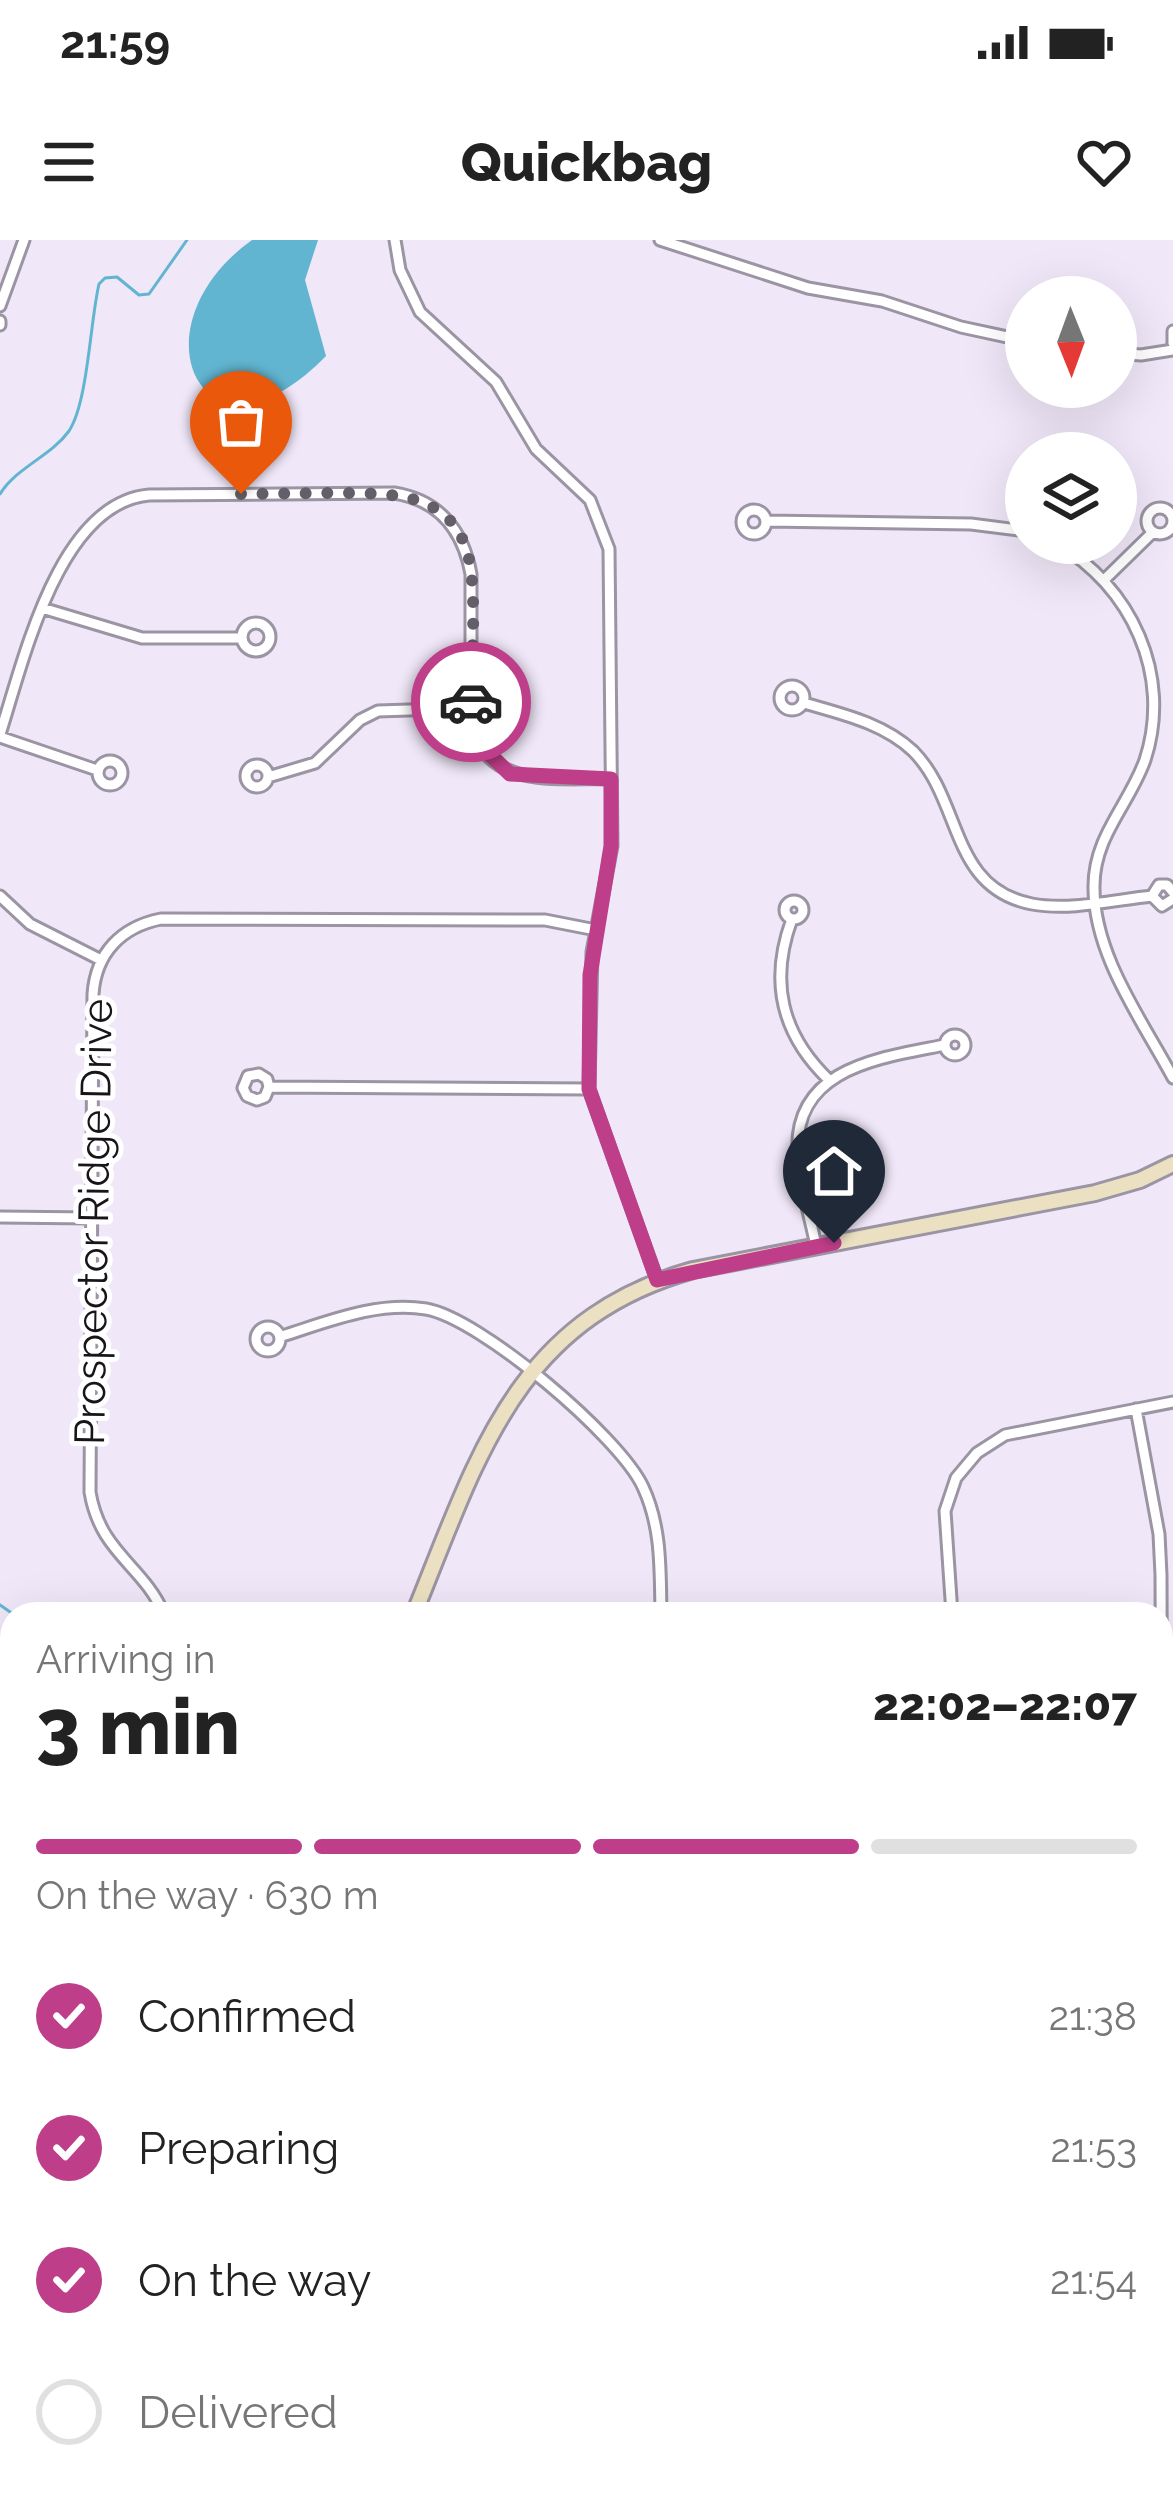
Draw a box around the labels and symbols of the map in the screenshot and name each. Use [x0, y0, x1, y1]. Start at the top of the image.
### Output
north arrow [1005, 276, 1137, 408]
pin [190, 371, 292, 494]
courier [411, 642, 531, 762]
street label: Prospector Ridge Drive [65, 998, 122, 1446]
pin [783, 1120, 885, 1243]

